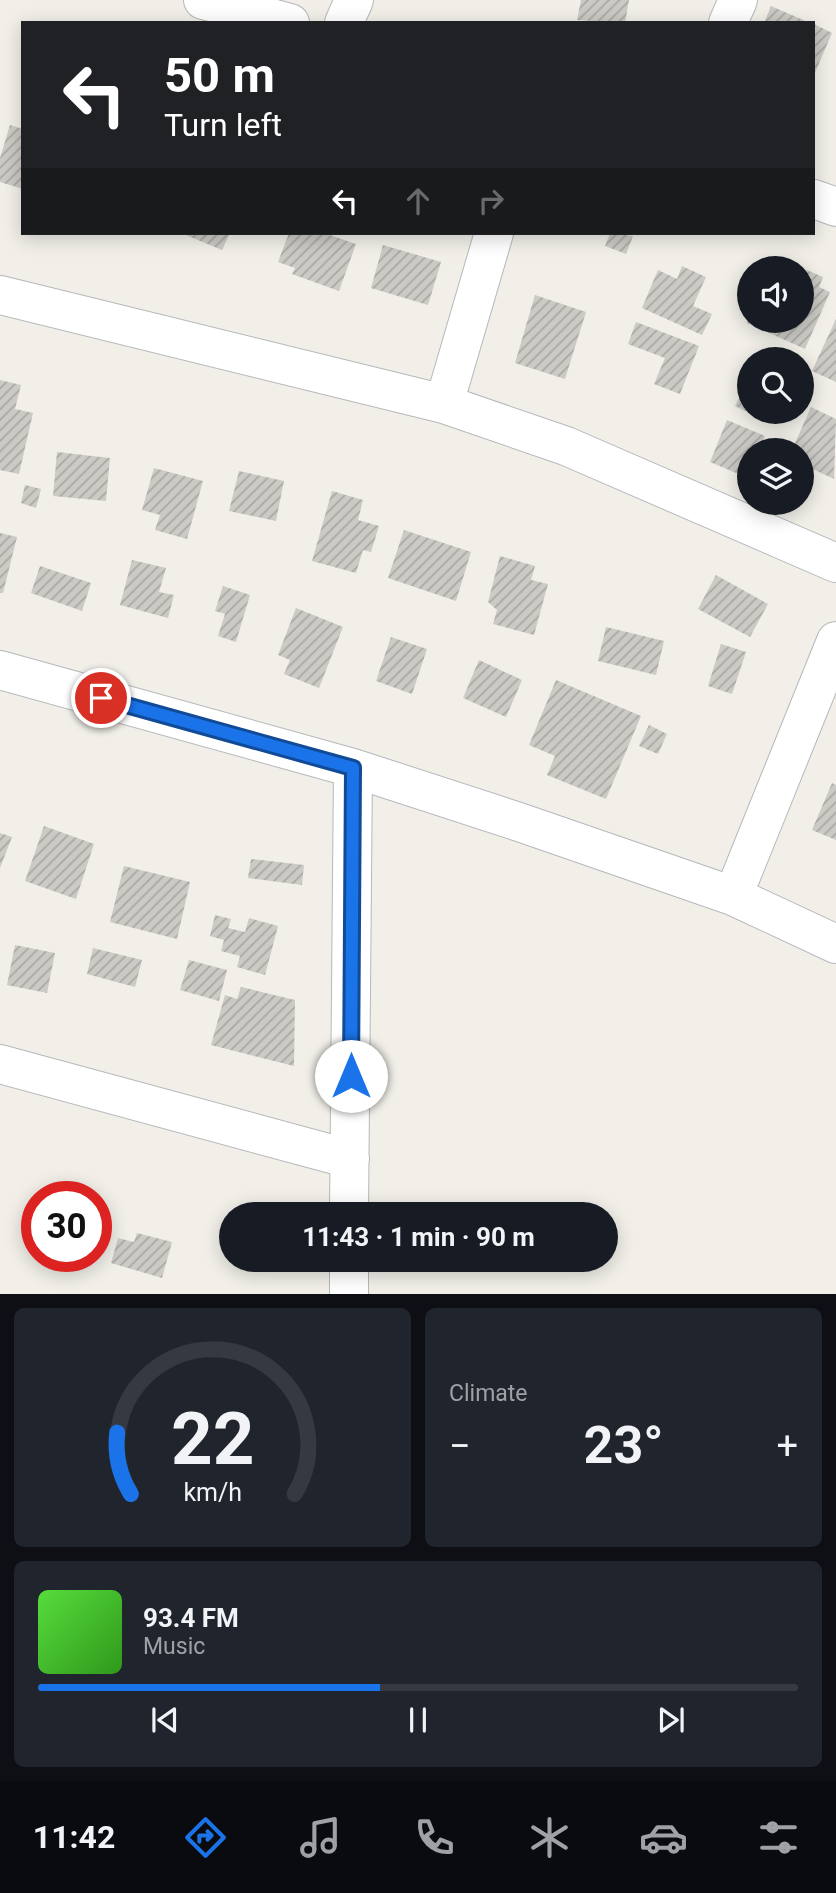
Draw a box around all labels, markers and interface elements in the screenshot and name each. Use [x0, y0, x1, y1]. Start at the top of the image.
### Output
text: 50 m [164, 47, 275, 104]
icon: left [49, 49, 140, 140]
text: Turn left [164, 106, 282, 144]
icon: left [326, 182, 364, 220]
icon: ahead [399, 182, 437, 220]
icon: right [472, 182, 510, 220]
map controls [737, 256, 814, 515]
button: sound [737, 256, 814, 333]
button: search [737, 347, 814, 424]
button: layers [737, 438, 814, 515]
pin [71, 668, 131, 728]
icon: arrive [82, 679, 120, 717]
position arrow [314, 1039, 388, 1113]
speed limit sign: 30 [21, 1181, 112, 1272]
text: 11:43 · 1 min · 90 m [302, 1222, 535, 1252]
text: Climate [449, 1380, 528, 1407]
text: 22 [171, 1396, 254, 1482]
text: 23° [584, 1415, 664, 1476]
text: − [449, 1424, 471, 1468]
text: + [776, 1424, 798, 1468]
text: km/h [183, 1477, 242, 1506]
text: 93.4 FM [143, 1603, 239, 1633]
text: Music [143, 1633, 205, 1660]
icon: previous [146, 1701, 184, 1739]
icon: pause [399, 1701, 437, 1739]
icon: next [652, 1701, 690, 1739]
icon: directions [181, 1813, 230, 1862]
icon: music [296, 1813, 345, 1862]
icon: phone [410, 1813, 459, 1862]
icon: climate [525, 1813, 574, 1862]
icon: car [639, 1813, 688, 1862]
icon: filters [754, 1813, 803, 1862]
text: 11:42 [33, 1818, 115, 1856]

